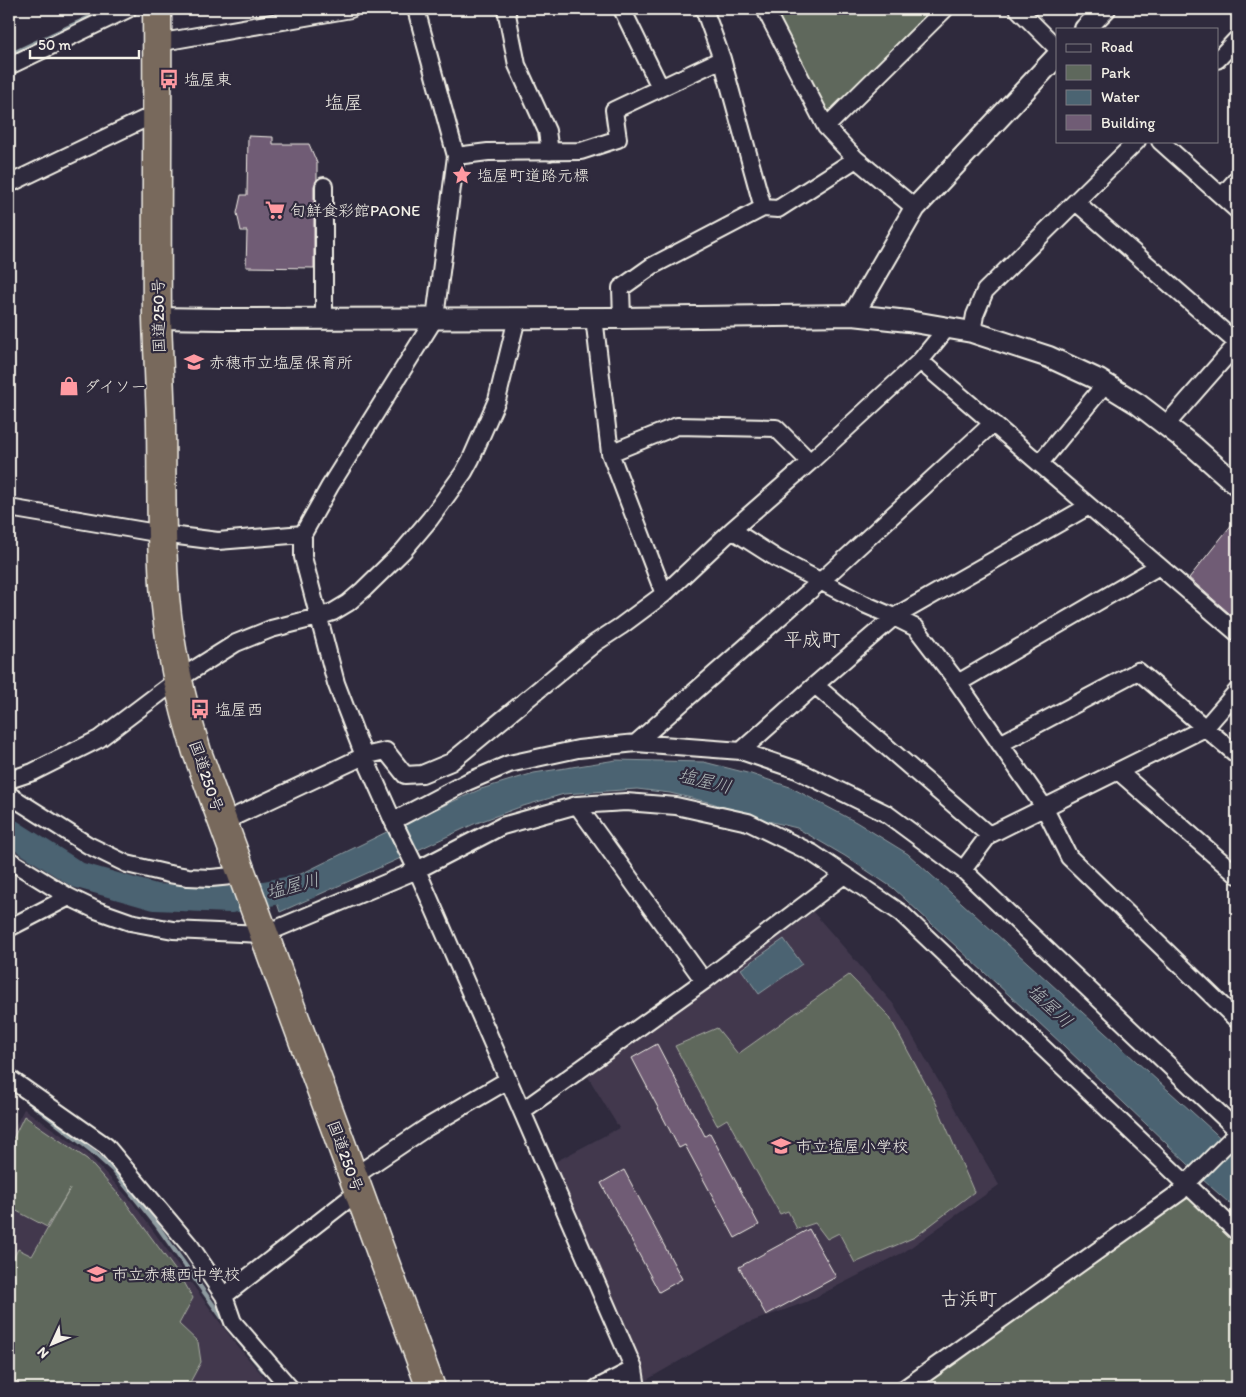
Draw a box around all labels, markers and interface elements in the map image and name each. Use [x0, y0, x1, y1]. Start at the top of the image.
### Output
scale bar [30, 28, 139, 60]
legend [1056, 28, 1218, 142]
text: 50 m [38, 36, 71, 54]
text: Road [1101, 38, 1134, 56]
text: Park [1101, 64, 1131, 82]
bus stop icon: 塩屋東 [158, 68, 180, 90]
place label: 塩屋東 [184, 70, 232, 89]
text: Water [1101, 88, 1140, 106]
district label: 塩屋 [325, 91, 363, 114]
text: Building [1101, 114, 1155, 132]
place icon: 塩屋町道路元標 [451, 164, 473, 186]
place label: 塩屋町道路元標 [477, 166, 589, 185]
supermarket icon: 旬鮮食彩館PAONE [264, 199, 286, 221]
place label: 旬鮮食彩館PAONE [290, 201, 420, 220]
street label: 国道250号 [148, 278, 169, 353]
school or university icon: 赤穂市立塩屋保育所 [183, 351, 205, 373]
place label: 赤穂市立塩屋保育所 [209, 353, 353, 372]
shop icon: ダイソー [58, 375, 80, 397]
place label: ダイソー [84, 377, 146, 396]
district label: 平成町 [783, 628, 841, 651]
bus stop icon: 塩屋西 [189, 698, 211, 720]
place label: 塩屋西 [215, 700, 263, 719]
street label: 国道250号 [185, 738, 228, 815]
water label: 塩屋川 [676, 764, 734, 798]
water label: 塩屋川 [264, 868, 322, 904]
water label: 塩屋川 [1023, 980, 1077, 1032]
street label: 国道250号 [324, 1118, 367, 1195]
school or university icon: 市立塩屋小学校 [770, 1135, 792, 1157]
place label: 市立塩屋小学校 [796, 1137, 908, 1156]
school or university icon: 市立赤穂西中学校 [86, 1263, 108, 1285]
place label: 市立赤穂西中学校 [112, 1265, 240, 1284]
district label: 古浜町 [940, 1287, 998, 1310]
north arrow [28, 1320, 78, 1370]
text: N [34, 1343, 52, 1362]

